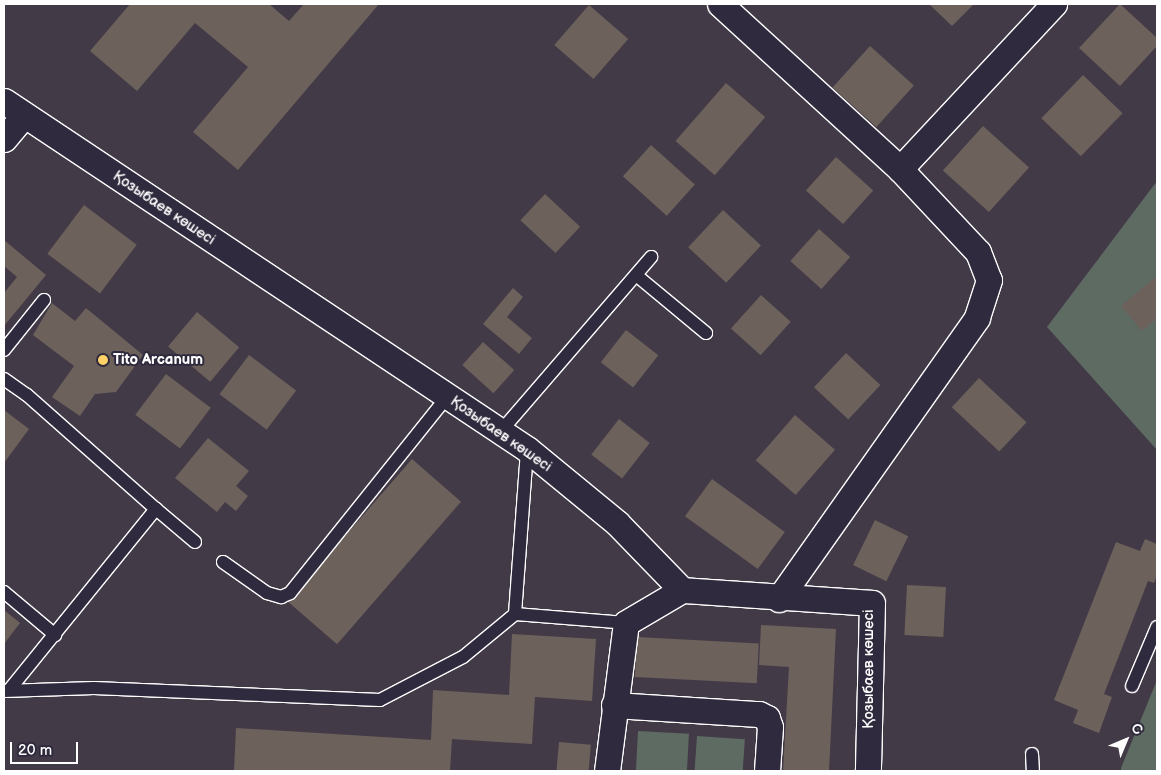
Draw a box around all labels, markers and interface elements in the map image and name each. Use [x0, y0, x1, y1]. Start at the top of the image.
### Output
street label: Қозыбаев көшесі [109, 167, 219, 249]
place label: Tito Arcanum [113, 351, 203, 369]
marker: Tito Arcanum [97, 354, 109, 366]
street label: Қозыбаев көшесі [447, 392, 555, 476]
street label: Қозыбаев көшесі [860, 609, 878, 729]
north arrow [1101, 715, 1151, 765]
text: С [1128, 720, 1146, 738]
scale bar [12, 732, 80, 764]
text: 20 m [18, 741, 52, 760]

